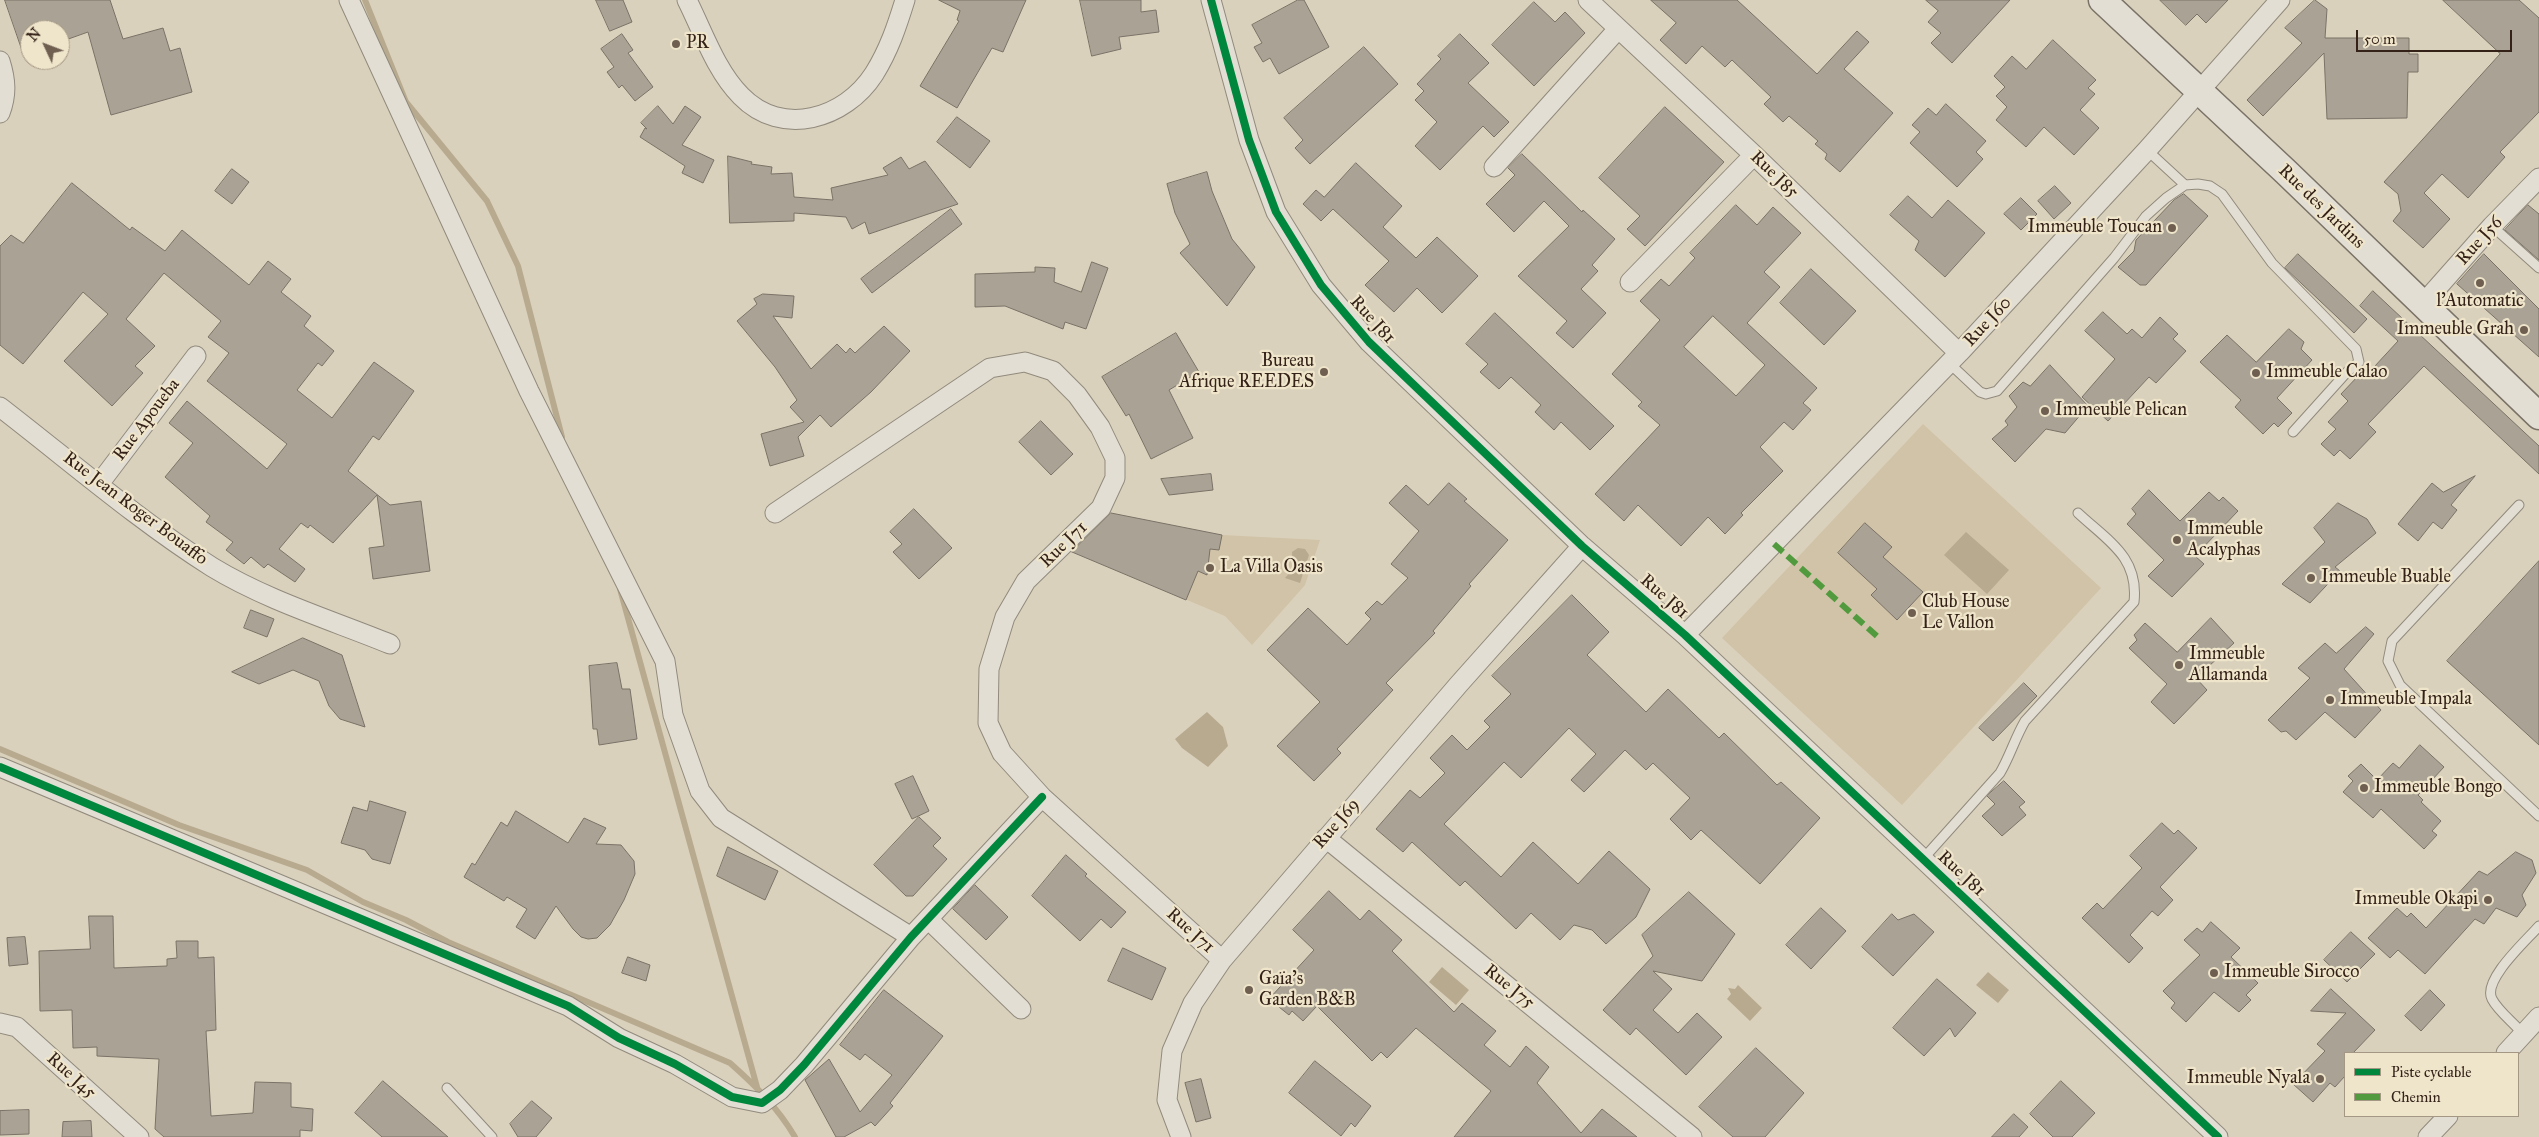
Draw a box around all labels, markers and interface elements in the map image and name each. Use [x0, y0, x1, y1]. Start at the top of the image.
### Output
north arrow [20, 20, 70, 70]
scale bar [2359, 20, 2515, 52]
text: N [24, 25, 45, 45]
text: 50 m [2364, 30, 2396, 48]
place label: PR [686, 33, 709, 55]
marker: PR [670, 38, 682, 50]
street label: Rue J85 [1745, 147, 1803, 203]
street label: Rue des Jardins [2273, 160, 2369, 254]
street label: Rue J56 [2452, 212, 2508, 270]
place label: Immeuble Toucan [2028, 217, 2162, 239]
marker: Immeuble Toucan [2166, 222, 2178, 234]
marker: l'Automatic [2474, 277, 2486, 289]
street label: Rue J81 [1345, 291, 1399, 349]
place label: l'Automatic [2436, 291, 2524, 313]
street label: Rue J60 [1959, 293, 2017, 351]
place label: Immeuble Grah [2397, 319, 2514, 341]
marker: Immeuble Grah [2518, 324, 2530, 336]
place label: Bureau Afrique REEDES [1179, 351, 1314, 394]
place label: Immeuble Calao [2266, 362, 2387, 384]
marker: Bureau Afrique REEDES [1318, 366, 1330, 378]
marker: Immeuble Calao [2250, 367, 2262, 379]
street label: Rue Apoueba [109, 375, 185, 465]
place label: Immeuble Pelican [2055, 400, 2187, 422]
marker: Immeuble Pelican [2039, 405, 2051, 417]
street label: Rue Jean Roger Bouaffo [58, 448, 212, 570]
street label: Rue J71 [1036, 517, 1092, 573]
place label: Immeuble Acalyphas [2187, 519, 2263, 562]
marker: Immeuble Acalyphas [2171, 534, 2183, 546]
place label: La Villa Oasis [1220, 557, 1323, 579]
marker: La Villa Oasis [1204, 562, 1216, 574]
place label: Immeuble Buable [2321, 567, 2451, 589]
street label: Rue J81 [1635, 570, 1693, 624]
marker: Immeuble Buable [2305, 572, 2317, 584]
place label: Club House Le Vallon [1922, 592, 2009, 634]
marker: Club House Le Vallon [1906, 607, 1918, 619]
place label: Immeuble Allamanda [2189, 644, 2268, 686]
marker: Immeuble Allamanda [2173, 659, 2185, 671]
place label: Immeuble Impala [2340, 689, 2472, 711]
marker: Immeuble Impala [2324, 694, 2336, 706]
place label: Immeuble Bongo [2374, 777, 2502, 799]
marker: Immeuble Bongo [2358, 782, 2370, 794]
street label: Rue J69 [1309, 794, 1365, 854]
street label: Rue J81 [1933, 847, 1989, 901]
place label: Immeuble Okapi [2355, 889, 2478, 911]
marker: Immeuble Okapi [2482, 894, 2494, 906]
street label: Rue J71 [1161, 904, 1219, 958]
street label: Rue J75 [1479, 960, 1539, 1014]
place label: Immeuble Sirocco [2224, 962, 2359, 984]
marker: Immeuble Sirocco [2208, 967, 2220, 979]
place label: Gaïa's Garden B&B [1259, 969, 1356, 1012]
marker: Gaïa's Garden B&B [1243, 984, 1255, 996]
street label: Rue J45 [42, 1048, 100, 1104]
legend [2344, 1052, 2519, 1117]
text: Piste cyclable [2391, 1063, 2471, 1081]
place label: Immeuble Nyala [2187, 1068, 2310, 1090]
marker: Immeuble Nyala [2314, 1073, 2326, 1085]
text: Chemin [2391, 1088, 2441, 1106]

